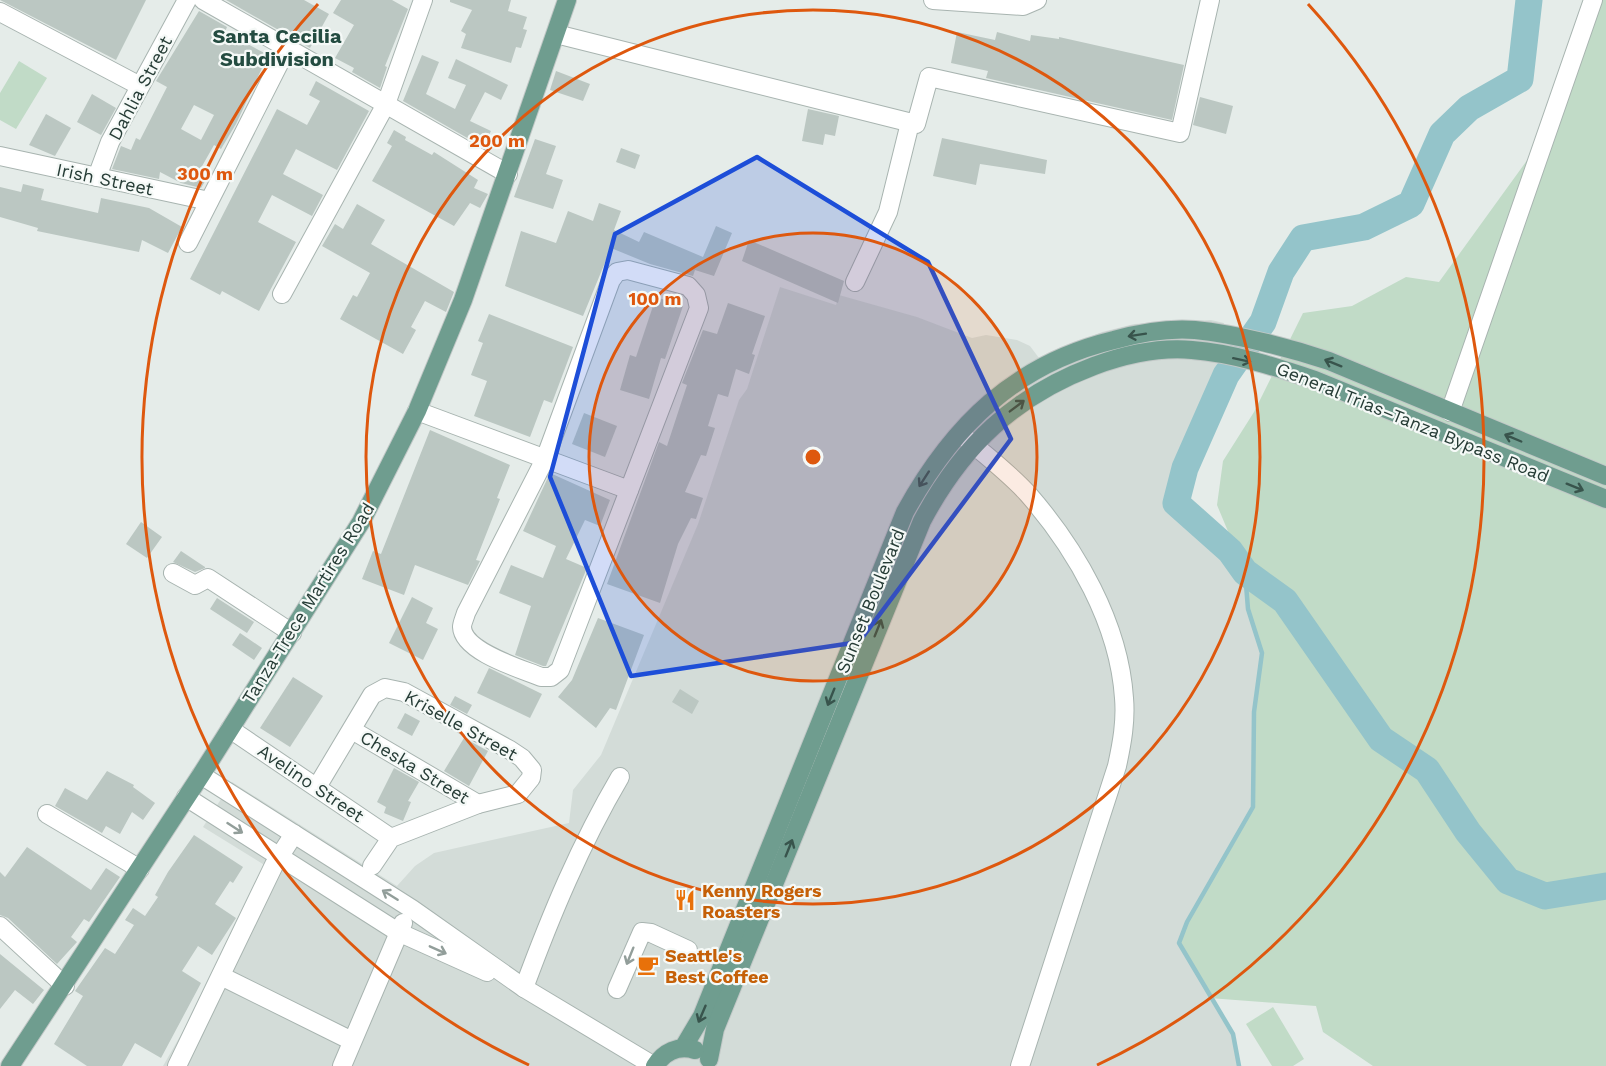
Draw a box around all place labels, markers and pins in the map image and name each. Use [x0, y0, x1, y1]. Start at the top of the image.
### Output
centre of rings [803, 447, 823, 467]
place label: Kenny Rogers Roasters [702, 880, 822, 922]
restaurant icon: Kenny Rogers Roasters [673, 888, 697, 912]
place label: Seattle's Best Coffee [665, 945, 769, 987]
cafe icon: Seattle's Best Coffee [636, 953, 660, 977]

